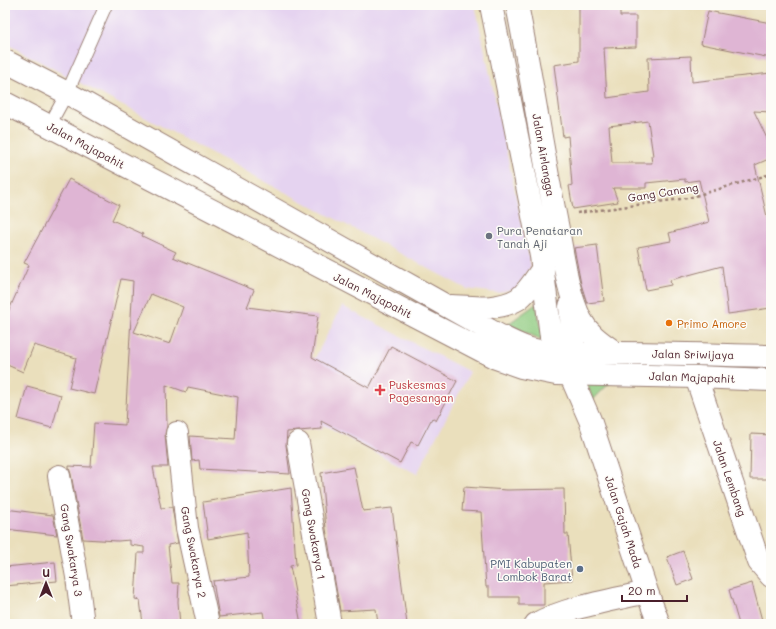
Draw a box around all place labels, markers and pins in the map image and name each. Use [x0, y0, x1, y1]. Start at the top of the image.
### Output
place label: Pura Penataran Tanah Aji [497, 223, 582, 251]
marker: Pura Penataran Tanah Aji [484, 231, 494, 241]
place label: Primo Amore [677, 316, 747, 331]
marker: Primo Amore [664, 318, 674, 328]
place label: Puskesmas Pagesangan [389, 377, 453, 405]
marker: Puskesmas Pagesangan [374, 384, 386, 396]
place label: PMI Kabupaten Lombok Barat [490, 556, 572, 584]
marker: PMI Kabupaten Lombok Barat [575, 564, 585, 574]

